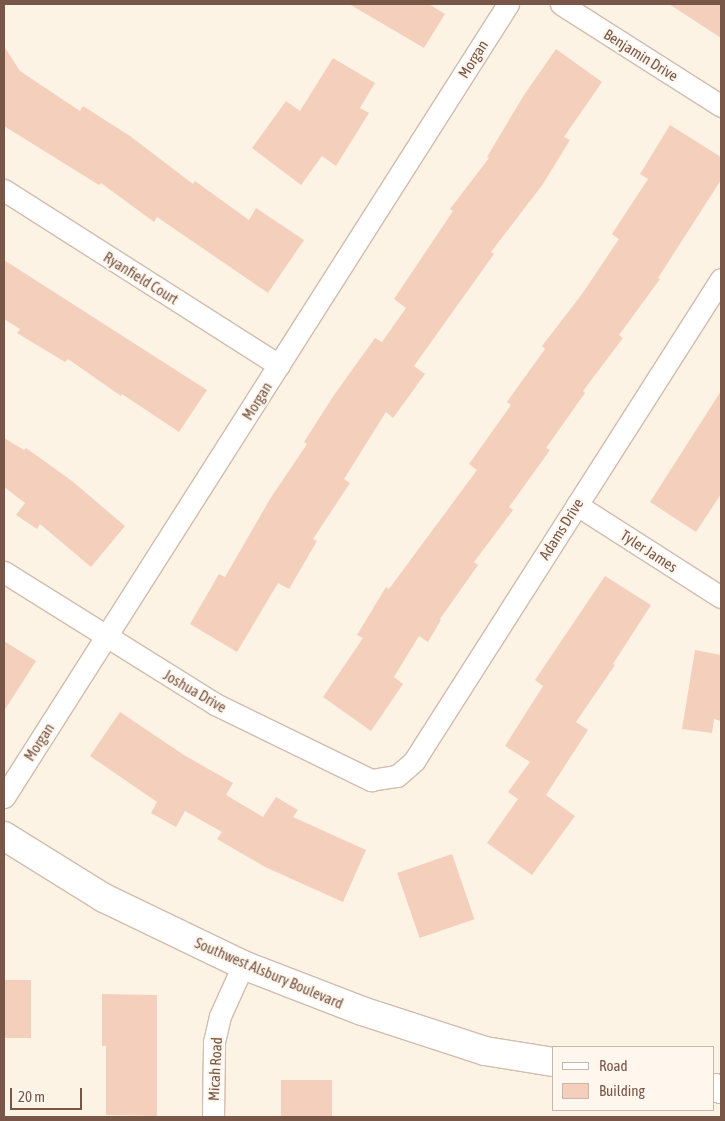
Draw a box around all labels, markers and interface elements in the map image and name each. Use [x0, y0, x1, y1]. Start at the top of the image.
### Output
street label: Benjamin Drive [600, 25, 682, 85]
street label: Morgan [454, 37, 492, 81]
street label: Ryanfield Court [100, 248, 182, 308]
street label: Morgan [238, 379, 276, 423]
street label: Adams Drive [535, 495, 587, 563]
street label: Tyler James [617, 526, 681, 576]
street label: Joshua Drive [160, 666, 230, 716]
street label: Morgan [20, 720, 58, 764]
street label: Southwest Alsbury Boulevard [192, 934, 346, 1012]
street label: Micah Road [204, 1037, 226, 1101]
legend [552, 1046, 715, 1111]
text: Road [599, 1057, 628, 1074]
scale bar [12, 1078, 85, 1110]
text: Building [599, 1082, 645, 1099]
text: 20 m [18, 1088, 45, 1105]

